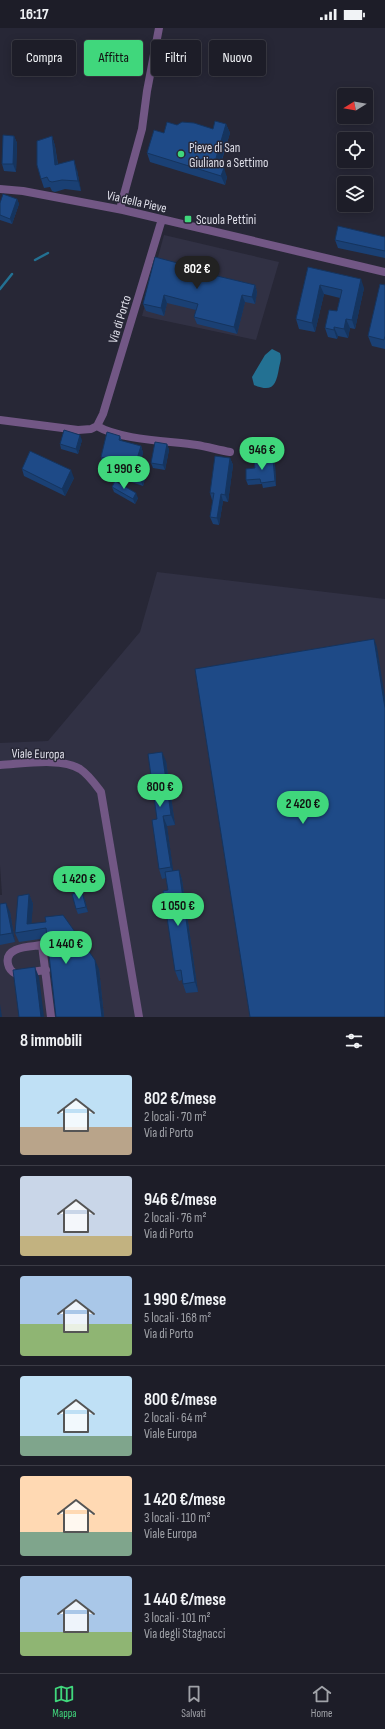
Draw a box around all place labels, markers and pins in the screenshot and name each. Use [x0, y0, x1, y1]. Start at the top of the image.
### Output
place label: Pieve di San Giuliano a Settimo [189, 140, 268, 171]
marker: Pieve di San Giuliano a Settimo [176, 149, 186, 159]
place label: Scuola Pettini [196, 212, 256, 228]
marker: Scuola Pettini [183, 214, 193, 224]
pin: 802 € [169, 256, 225, 290]
pin: 946 € [234, 437, 290, 471]
pin: 1 990 € [87, 456, 161, 490]
pin: 800 € [132, 774, 188, 808]
pin: 2 420 € [266, 791, 340, 825]
pin: 1 420 € [42, 866, 116, 900]
pin: 1 050 € [141, 893, 215, 927]
pin: 1 440 € [29, 931, 103, 965]

